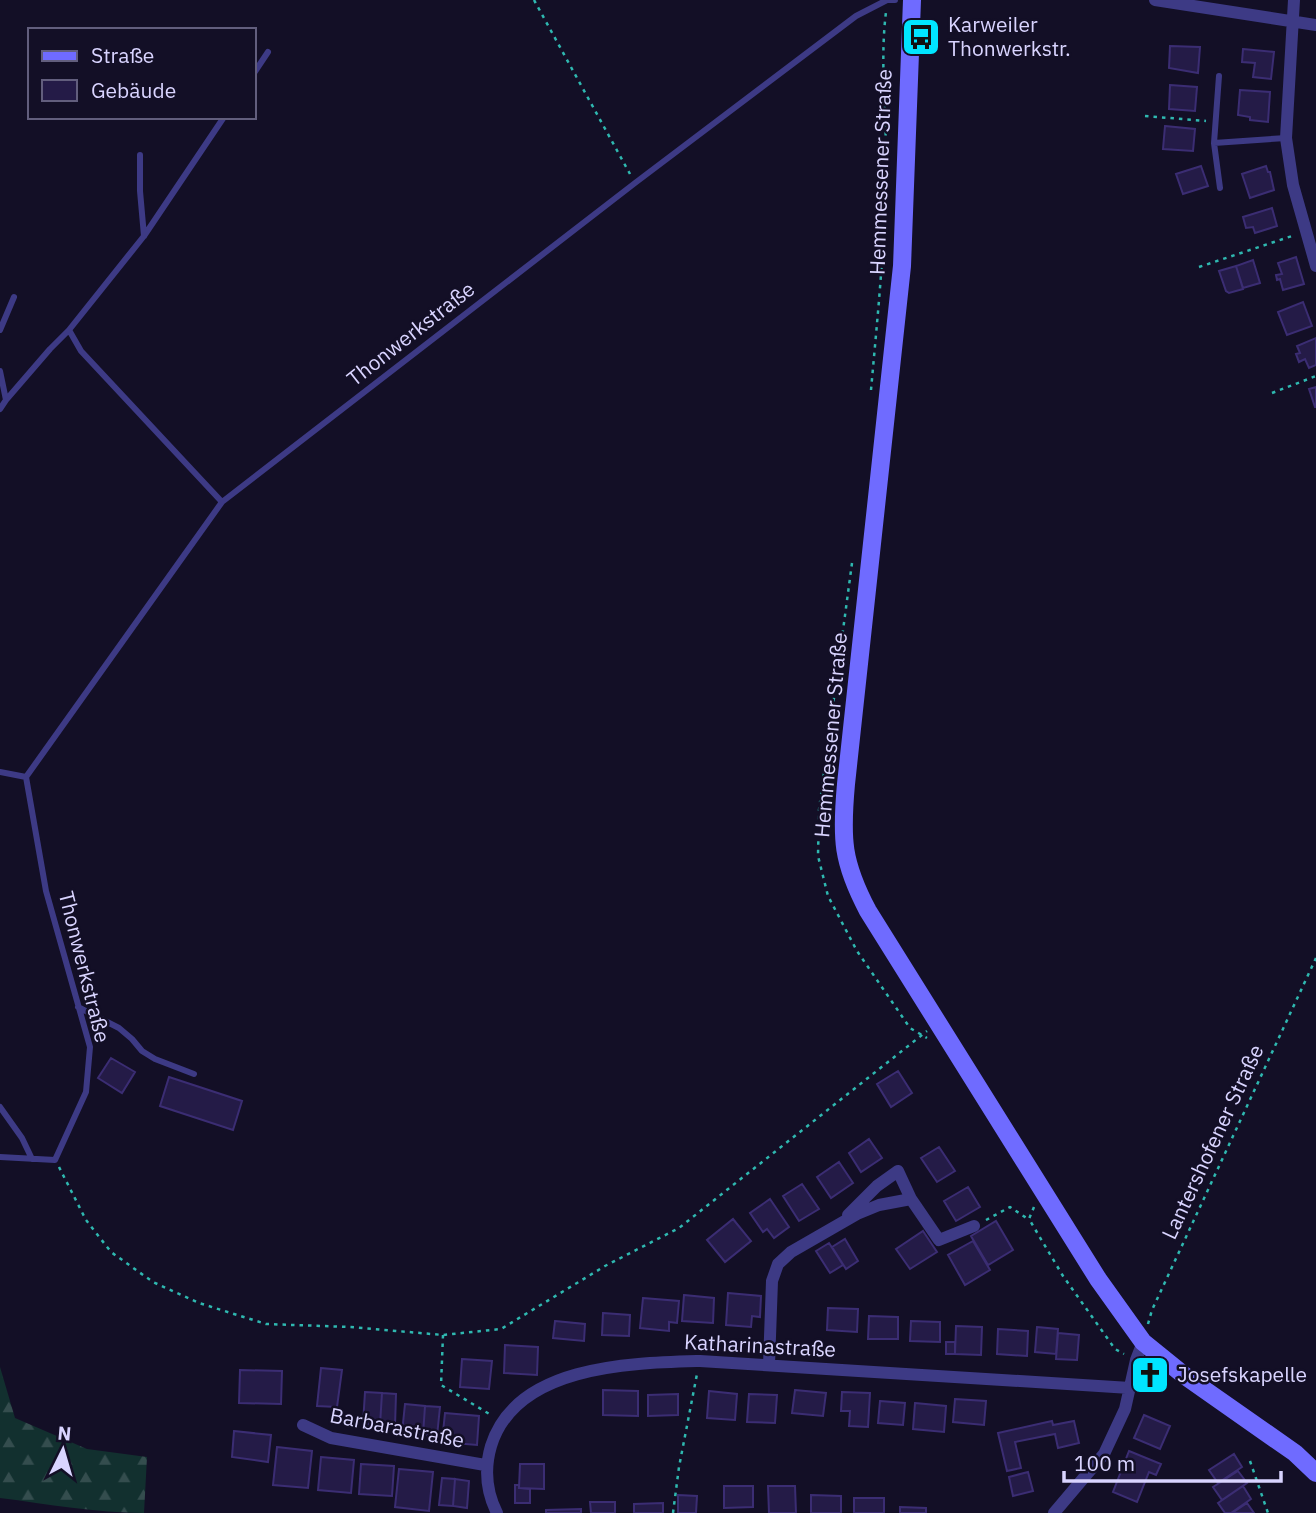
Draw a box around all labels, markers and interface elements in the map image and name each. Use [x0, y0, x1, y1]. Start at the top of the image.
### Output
place label: Karweiler Thonwerkstr. [948, 10, 1071, 62]
bus stop icon: Karweiler Thonwerkstr. [900, 16, 942, 58]
legend [28, 28, 256, 119]
text: Straße [91, 41, 154, 69]
street label: Hemmessener Straße [862, 69, 898, 275]
text: Gebäude [91, 76, 176, 104]
street label: Thonwerkstraße [341, 274, 480, 392]
street label: Hemmessener Straße [807, 631, 853, 839]
street label: Thonwerkstraße [53, 888, 117, 1045]
street label: Lantershofener Straße [1155, 1040, 1270, 1243]
street label: Katharinastraße [683, 1327, 837, 1363]
church icon: Josefskapelle [1129, 1354, 1171, 1396]
place label: Josefskapelle [1177, 1360, 1307, 1388]
street label: Barbarastraße [328, 1400, 467, 1454]
north arrow [28, 1415, 98, 1485]
text: N [57, 1421, 72, 1446]
scale bar [1064, 1440, 1281, 1484]
text: 100 m [1074, 1449, 1135, 1477]

